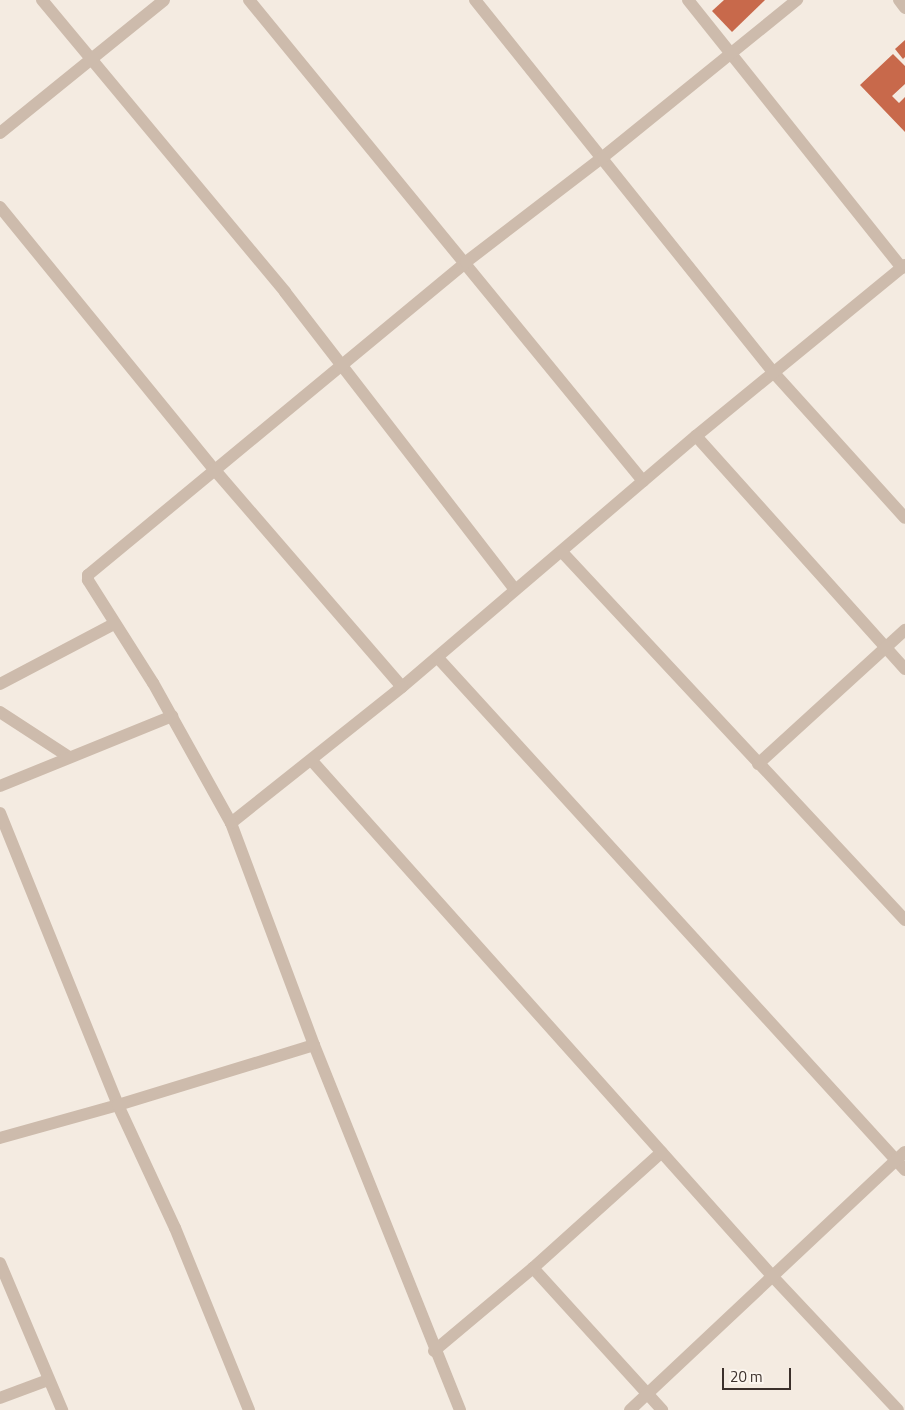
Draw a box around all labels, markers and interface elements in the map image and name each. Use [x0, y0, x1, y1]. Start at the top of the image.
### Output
scale bar [725, 1358, 794, 1390]
text: 20 m [730, 1365, 763, 1388]

